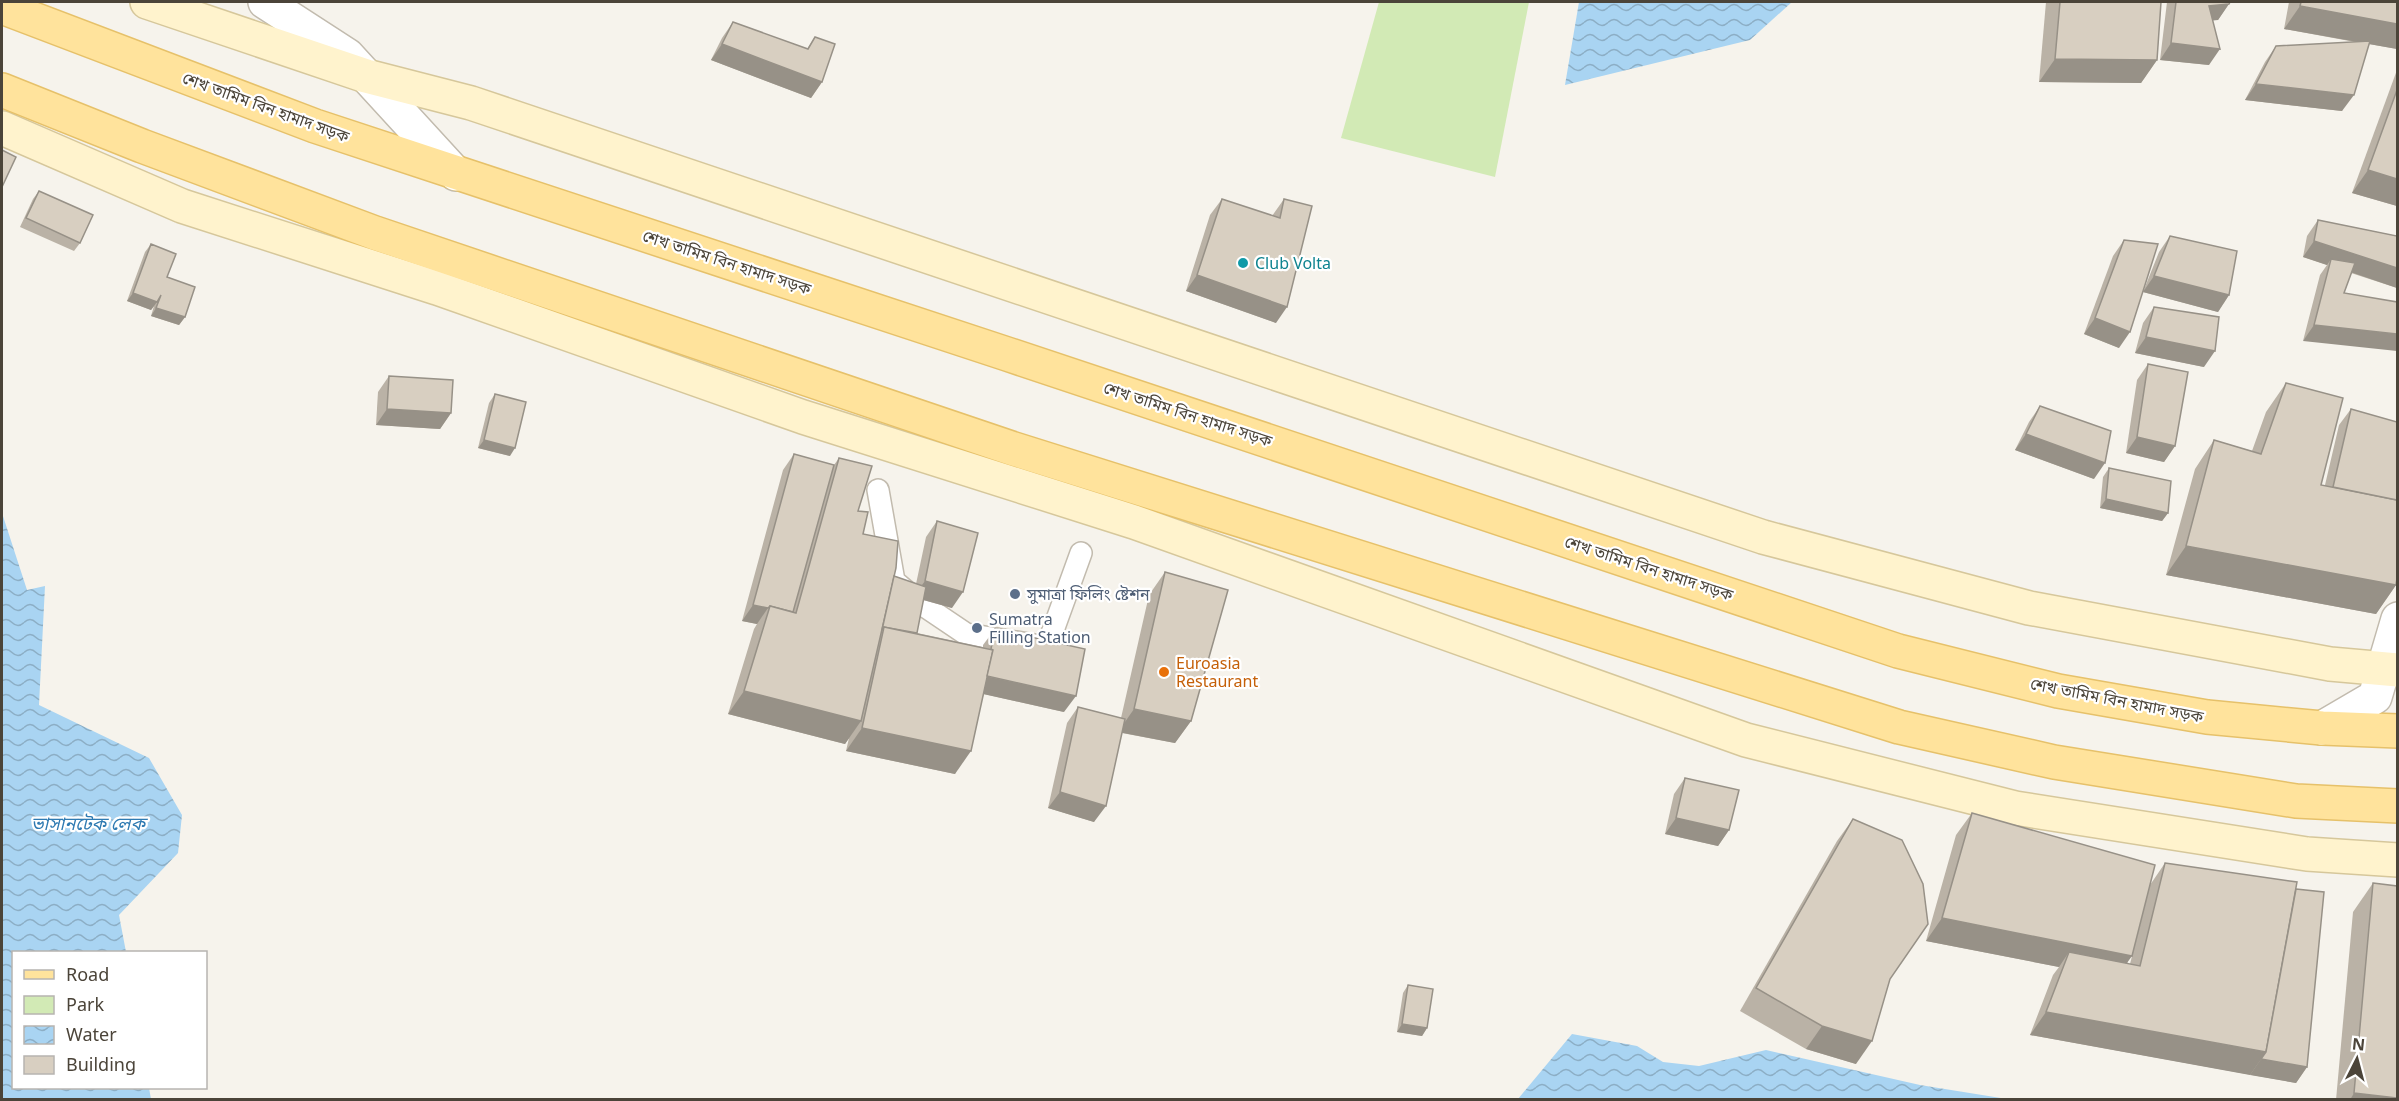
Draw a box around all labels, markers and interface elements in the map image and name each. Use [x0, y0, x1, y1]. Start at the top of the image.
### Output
street label: শেখ তামিম বিন হামাদ সড়ক [180, 67, 353, 148]
street label: শেখ তামিম বিন হামাদ সড়ক [640, 224, 815, 300]
place label: Club Volta [1255, 252, 1331, 274]
marker: Club Volta [1236, 256, 1250, 270]
street label: শেখ তামিম বিন হামাদ সড়ক [1101, 376, 1276, 452]
street label: শেখ তামিম বিন হামাদ সড়ক [1562, 530, 1737, 606]
place label: সুমাত্রা ফিলিং ষ্টেশন [1026, 583, 1150, 605]
marker: সুমাত্রা ফিলিং ষ্টেশন [1008, 587, 1022, 601]
place label: Sumatra Filling Station [989, 608, 1091, 648]
marker: Sumatra Filling Station [970, 621, 984, 635]
place label: Euroasia Restaurant [1176, 652, 1258, 692]
marker: Euroasia Restaurant [1157, 665, 1171, 679]
street label: শেখ তামিম বিন হামাদ সড়ক [2028, 672, 2207, 728]
water label: ভাসানটেক লেক [31, 811, 148, 835]
legend [12, 951, 207, 1089]
text: Road [66, 962, 109, 986]
text: Park [66, 992, 104, 1016]
text: Water [66, 1022, 117, 1046]
north arrow [2327, 1029, 2387, 1089]
text: N [2351, 1032, 2366, 1056]
text: Building [66, 1052, 136, 1076]

